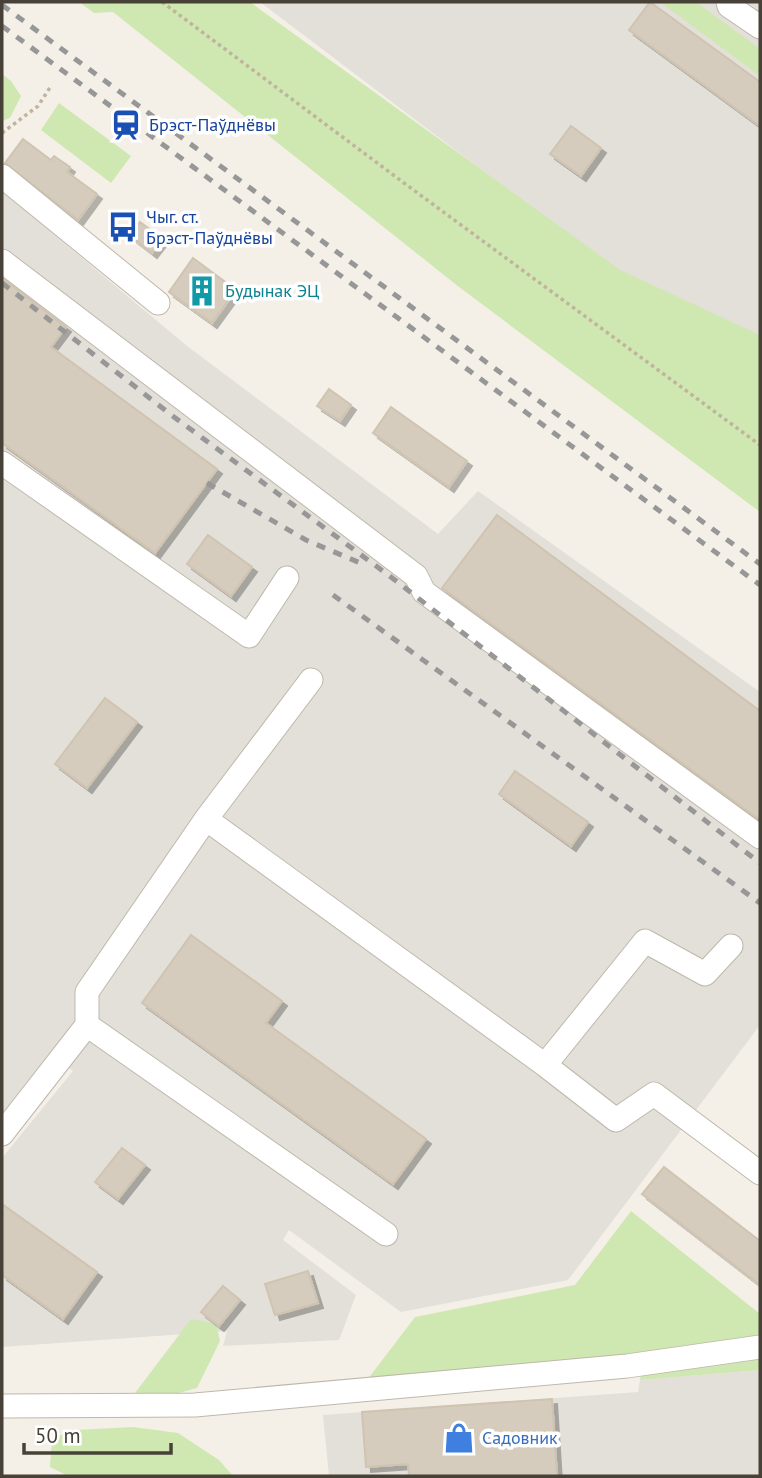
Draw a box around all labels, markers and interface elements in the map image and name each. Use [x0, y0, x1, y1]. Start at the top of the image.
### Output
station icon: Брэст-Паўднёвы [109, 108, 143, 142]
place label: Брэст-Паўднёвы [149, 113, 276, 136]
place label: Чыг. ст. Брэст-Паўднёвы [146, 205, 273, 249]
bus stop icon: Чыг. ст. Брэст-Паўднёвы [106, 210, 140, 244]
building icon: Будынак ЭЦ [185, 274, 219, 308]
place label: Будынак ЭЦ [225, 279, 319, 302]
scale bar [24, 1412, 172, 1456]
shop icon: Садовник [442, 1421, 476, 1455]
text: 50 m [35, 1422, 81, 1449]
place label: Садовник [482, 1426, 558, 1449]

